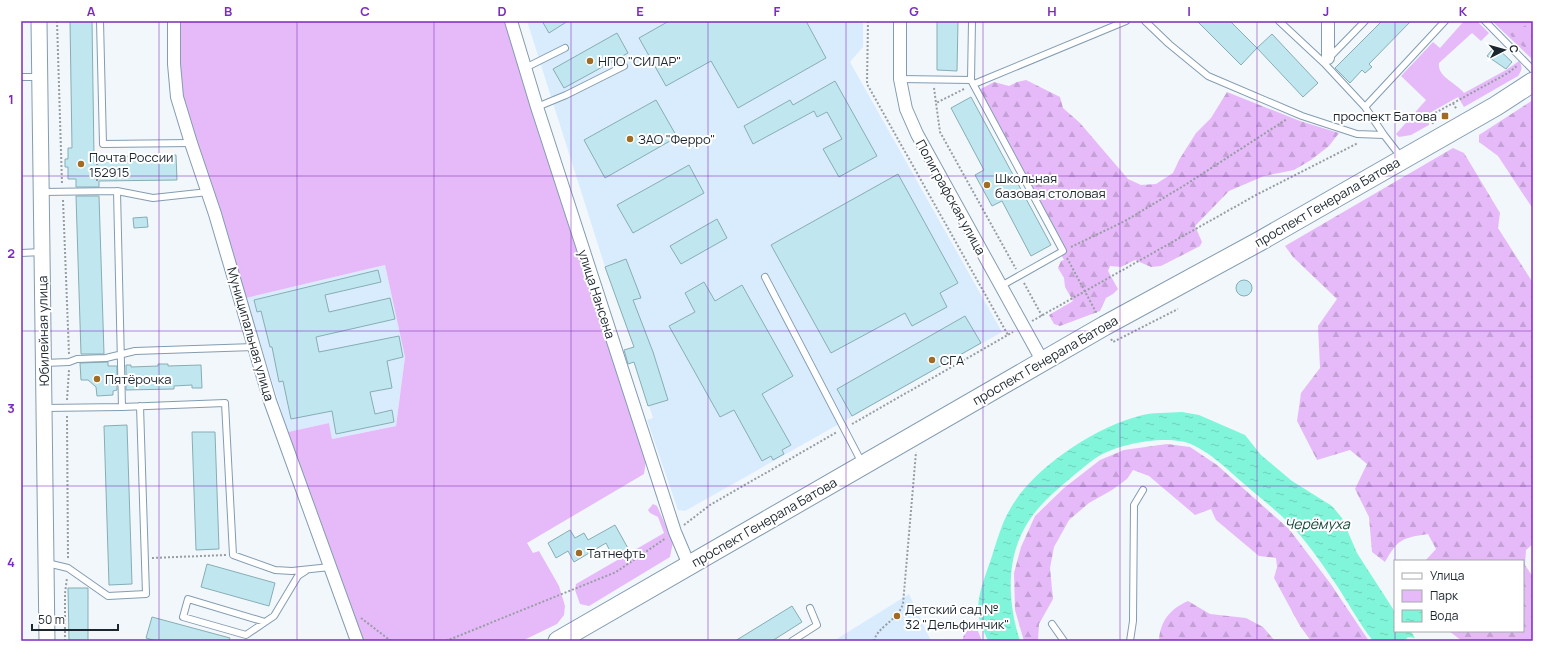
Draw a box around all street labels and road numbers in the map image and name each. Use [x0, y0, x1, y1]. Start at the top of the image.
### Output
street label: Полиграфская улица [912, 136, 990, 258]
street label: проспект Генерала Батова [1251, 153, 1403, 251]
street label: улица Нансена [574, 247, 620, 341]
street label: Муниципальная улица [223, 265, 279, 403]
street label: Юбилейная улица [33, 275, 53, 387]
street label: проспект Генерала Батова [969, 311, 1121, 409]
street label: проспект Генерала Батова [688, 473, 840, 571]

